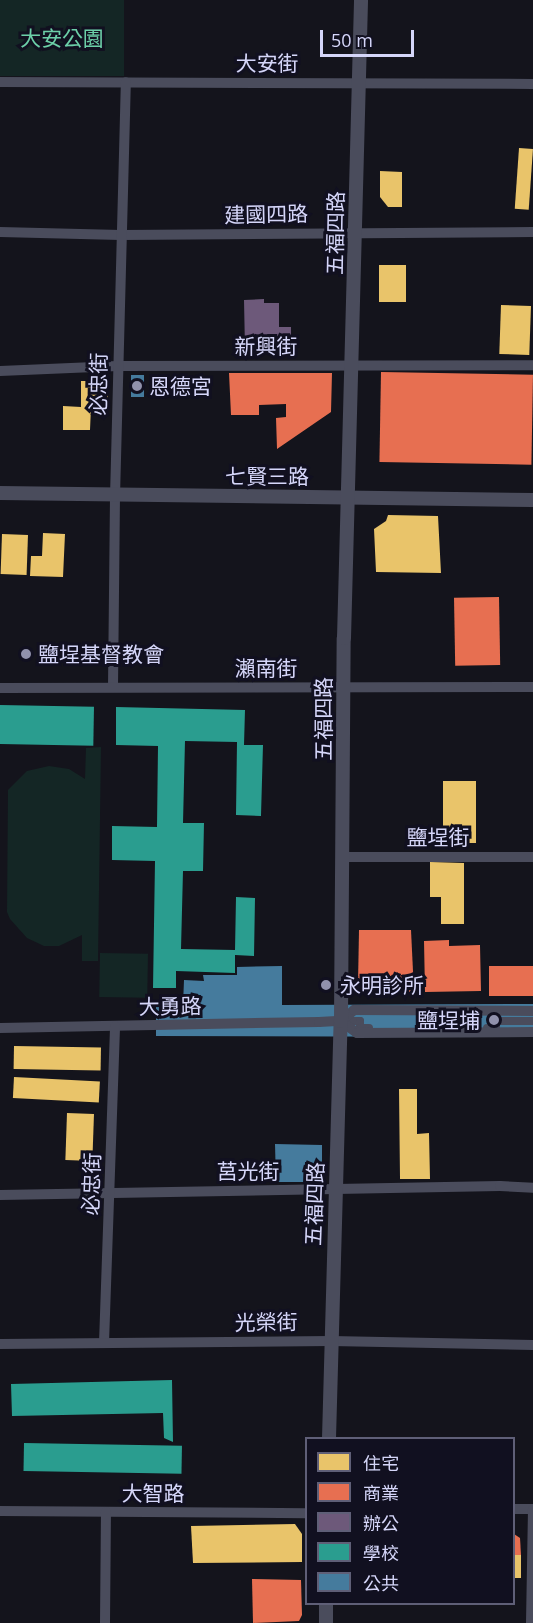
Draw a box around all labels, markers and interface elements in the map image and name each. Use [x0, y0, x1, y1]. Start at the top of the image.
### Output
scale bar [323, 18, 418, 56]
park label: 大安公園 [20, 25, 104, 51]
text: 50 m [331, 28, 373, 52]
street label: 大安街 [236, 50, 298, 76]
street label: 五福四路 [322, 191, 348, 275]
street label: 建國四路 [224, 201, 308, 227]
street label: 新興街 [235, 333, 297, 359]
street label: 必忠街 [85, 352, 111, 416]
place label: 恩德宮 [149, 373, 212, 399]
marker: 恩德宮 [130, 379, 144, 393]
street label: 七賢三路 [225, 463, 309, 489]
place label: 鹽埕基督教會 [38, 641, 164, 667]
marker: 鹽埕基督教會 [19, 647, 33, 661]
street label: 瀨南街 [235, 655, 297, 681]
street label: 五福四路 [310, 677, 336, 761]
street label: 鹽埕街 [407, 824, 469, 850]
place label: 永明診所 [340, 972, 424, 998]
marker: 永明診所 [317, 976, 335, 994]
street label: 大勇路 [138, 993, 202, 1019]
place label: 鹽埕埔 [417, 1007, 480, 1033]
marker: 鹽埕埔 [485, 1011, 503, 1029]
street label: 必忠街 [77, 1152, 105, 1216]
street label: 莒光街 [217, 1158, 279, 1184]
street label: 五福四路 [300, 1162, 328, 1246]
street label: 光榮街 [234, 1309, 298, 1335]
legend [305, 1437, 515, 1605]
text: 住宅 [363, 1451, 399, 1475]
street label: 大智路 [122, 1480, 184, 1506]
text: 商業 [363, 1481, 399, 1505]
text: 辦公 [363, 1511, 399, 1535]
text: 學校 [363, 1541, 399, 1565]
text: 公共 [363, 1571, 399, 1595]

